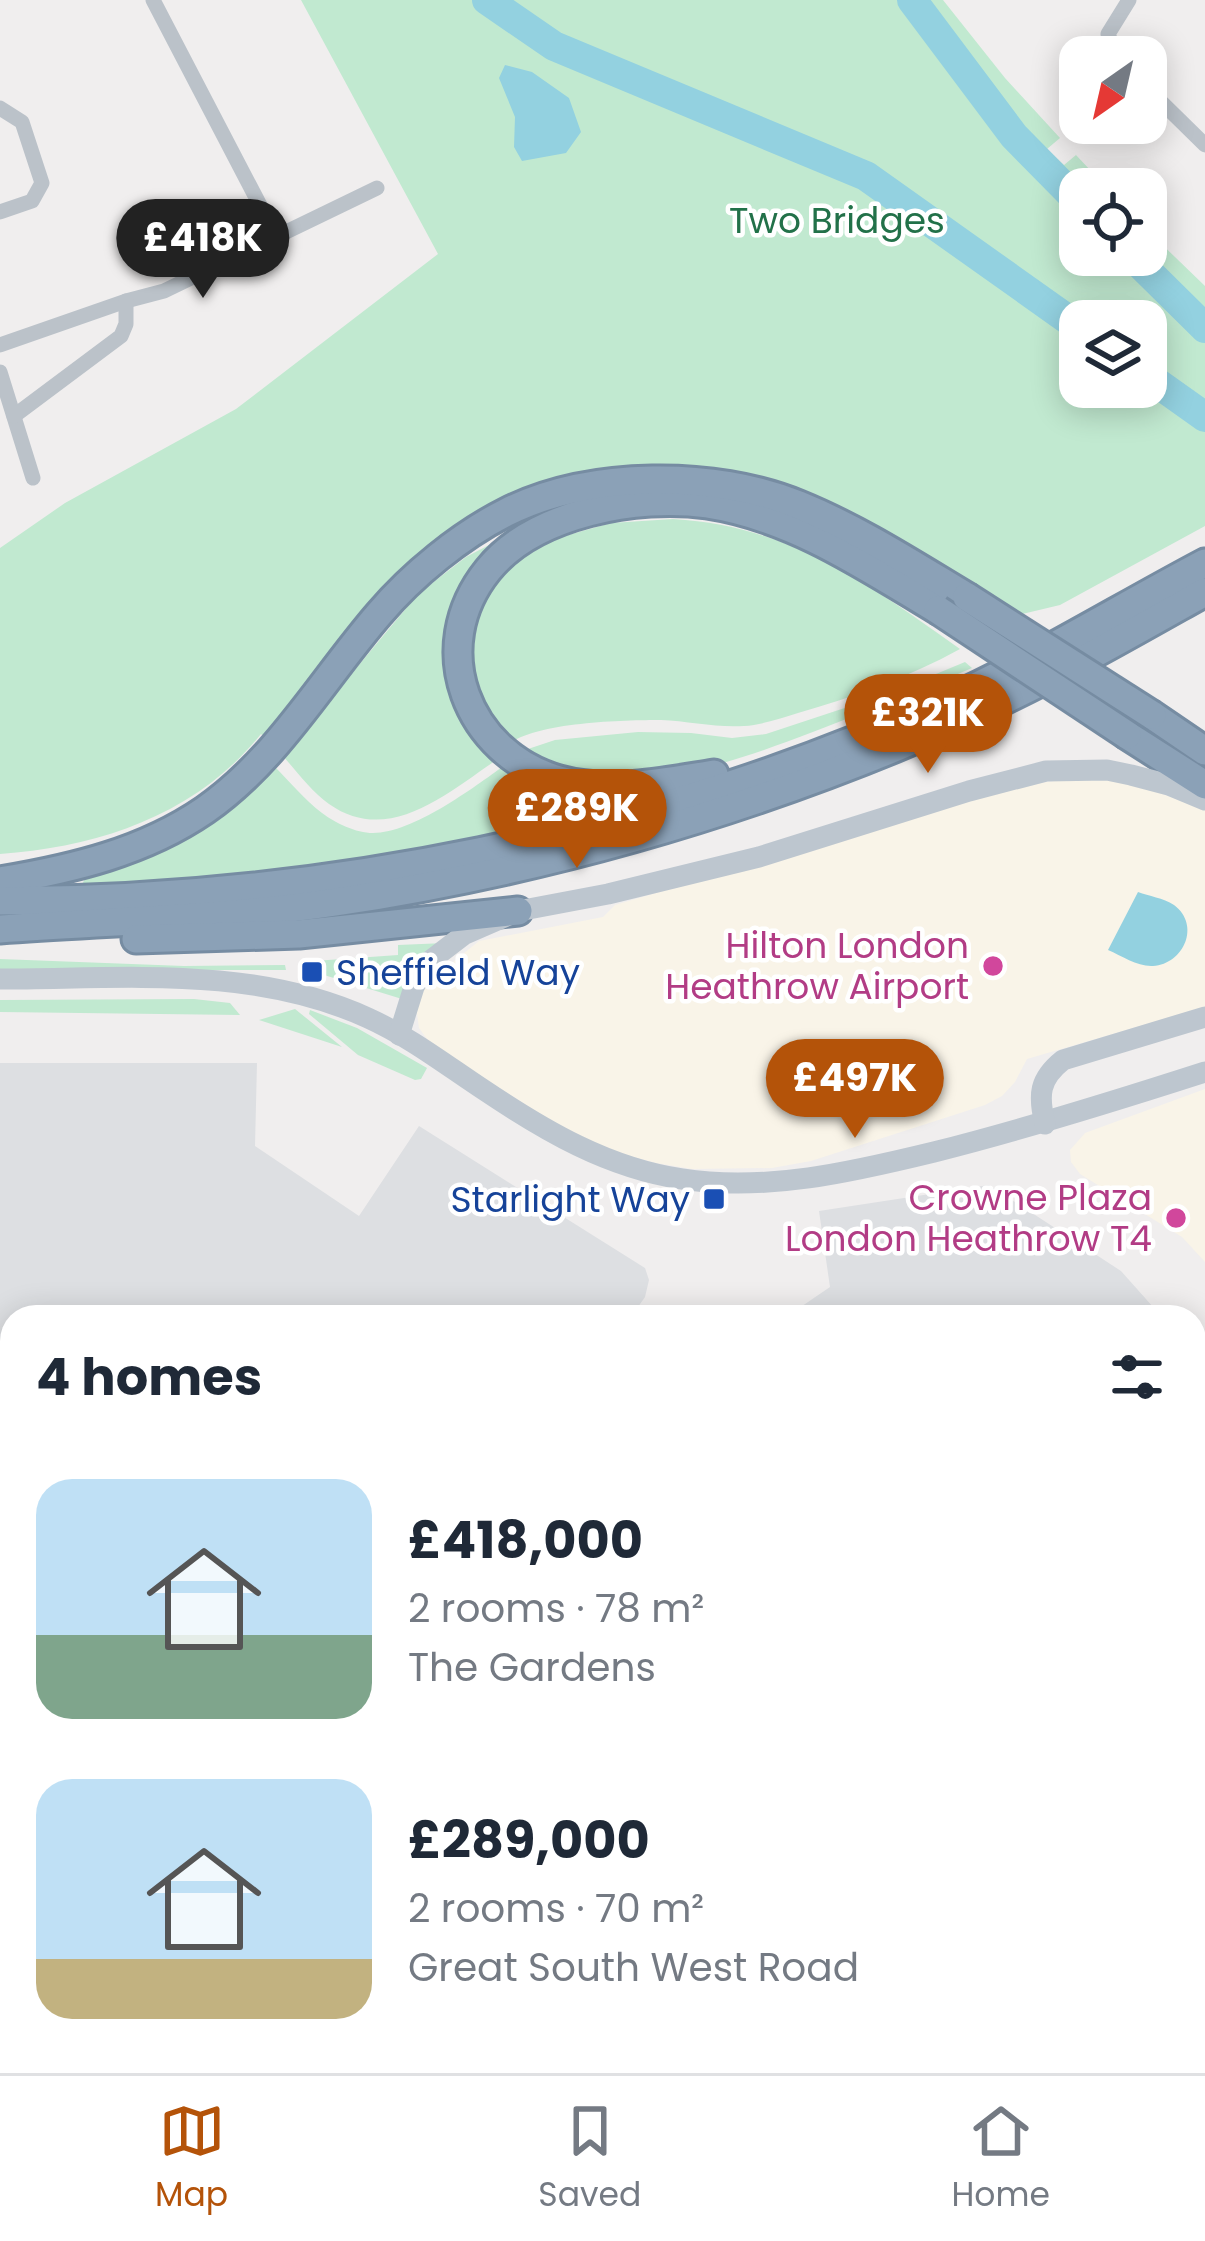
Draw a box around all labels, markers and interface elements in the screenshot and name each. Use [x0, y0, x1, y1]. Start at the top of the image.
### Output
north arrow [1059, 36, 1167, 144]
map controls [1059, 36, 1167, 408]
button: locate [1059, 168, 1167, 276]
park label: Two Bridges [729, 195, 945, 246]
pin: £418K [119, 199, 287, 301]
text: £418K [143, 210, 263, 265]
button: layers [1059, 300, 1167, 408]
pin: £321K [844, 674, 1012, 776]
text: £321K [871, 685, 985, 740]
pin: £289K [493, 769, 661, 871]
text: £289K [515, 780, 639, 835]
place label: Hilton London Heathrow Airport [665, 920, 969, 1012]
place label: Sheffield Way [336, 947, 580, 998]
marker: Hilton London Heathrow Airport [980, 953, 1006, 979]
marker: Sheffield Way [299, 959, 325, 985]
pin: £497K [771, 1039, 939, 1141]
text: £497K [793, 1050, 917, 1105]
place label: Crowne Plaza London Heathrow T4 [785, 1172, 1152, 1264]
place label: Starlight Way [450, 1174, 690, 1225]
marker: Starlight Way [701, 1186, 727, 1212]
marker: Crowne Plaza London Heathrow T4 [1163, 1205, 1189, 1231]
text: 4 homes [36, 1341, 262, 1413]
icon: filters [1104, 1344, 1170, 1410]
text: £418,000 [408, 1504, 643, 1576]
icon: home [132, 1527, 276, 1671]
text: 2 rooms · 78 m² [408, 1581, 704, 1636]
text: The Gardens [408, 1640, 656, 1695]
text: £289,000 [408, 1804, 650, 1876]
icon: home [132, 1827, 276, 1971]
text: 2 rooms · 70 m² [408, 1881, 704, 1936]
text: Great South West Road [408, 1940, 859, 1995]
tab: Map [155, 2098, 228, 2220]
tab: Saved [538, 2098, 641, 2220]
tab: Home [951, 2098, 1050, 2220]

